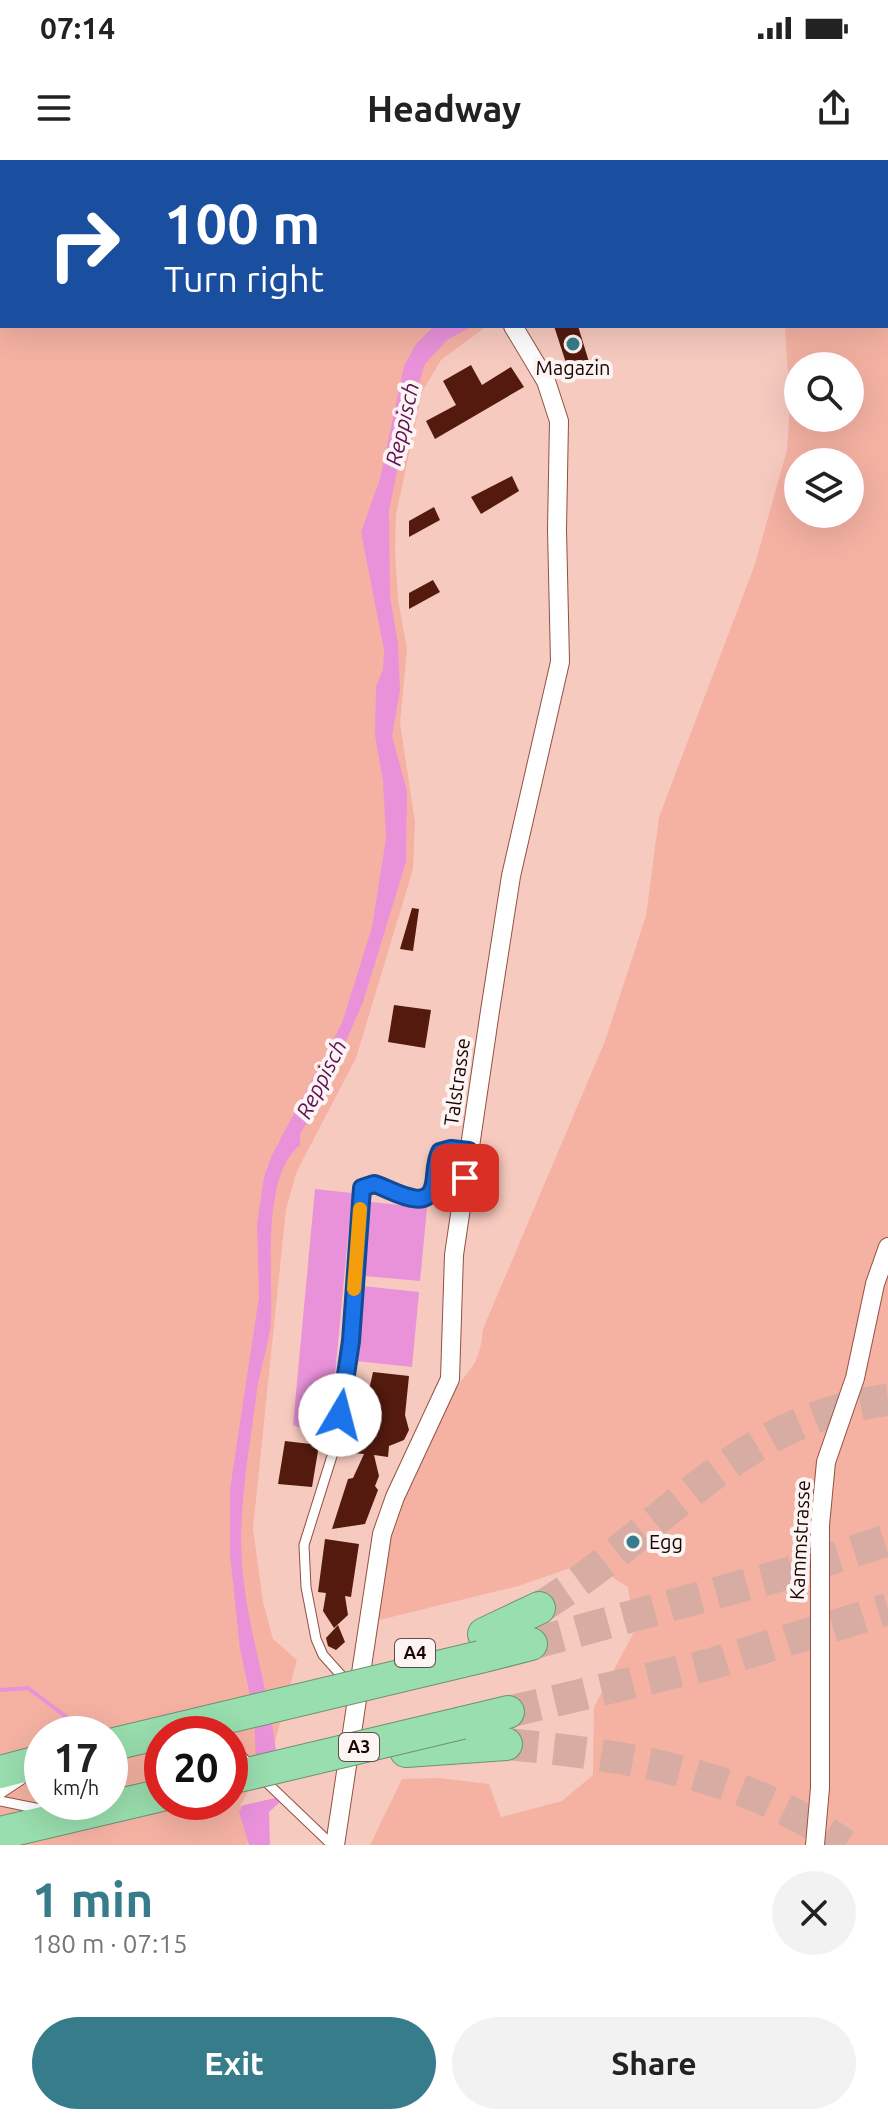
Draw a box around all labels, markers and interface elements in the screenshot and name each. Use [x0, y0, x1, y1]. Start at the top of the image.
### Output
text: 07:14 [40, 11, 115, 45]
icon: menu [32, 86, 76, 130]
icon: share [812, 86, 856, 130]
text: Headway [367, 88, 521, 129]
icon: right [32, 192, 136, 296]
text: 100 m [164, 192, 320, 255]
text: Turn right [164, 258, 324, 299]
marker: Magazin [564, 335, 582, 353]
map controls [784, 352, 864, 528]
button: search [784, 352, 864, 432]
place label: Magazin [536, 356, 610, 379]
water label: Reppisch [380, 380, 423, 468]
button: layers [784, 448, 864, 528]
water label: Reppisch [290, 1035, 351, 1122]
street label: Talstrasse [439, 1036, 474, 1127]
pin [431, 1144, 499, 1212]
icon: arrive [443, 1156, 487, 1200]
position arrow [298, 1373, 382, 1457]
street label: Kammstrasse [785, 1480, 814, 1600]
place label: Egg [649, 1530, 683, 1553]
marker: Egg [624, 1533, 642, 1551]
road number: A4 [395, 1639, 435, 1667]
speed limit sign: 20 [144, 1716, 248, 1820]
road number: A3 [339, 1733, 379, 1761]
text: 17 [53, 1735, 99, 1780]
text: km/h [53, 1776, 99, 1799]
button: close [772, 1871, 856, 1955]
text: 1 min [32, 1872, 153, 1926]
text: 180 m · 07:15 [32, 1929, 188, 1958]
button: Exit [32, 2017, 436, 2109]
button: Share [452, 2017, 856, 2109]

